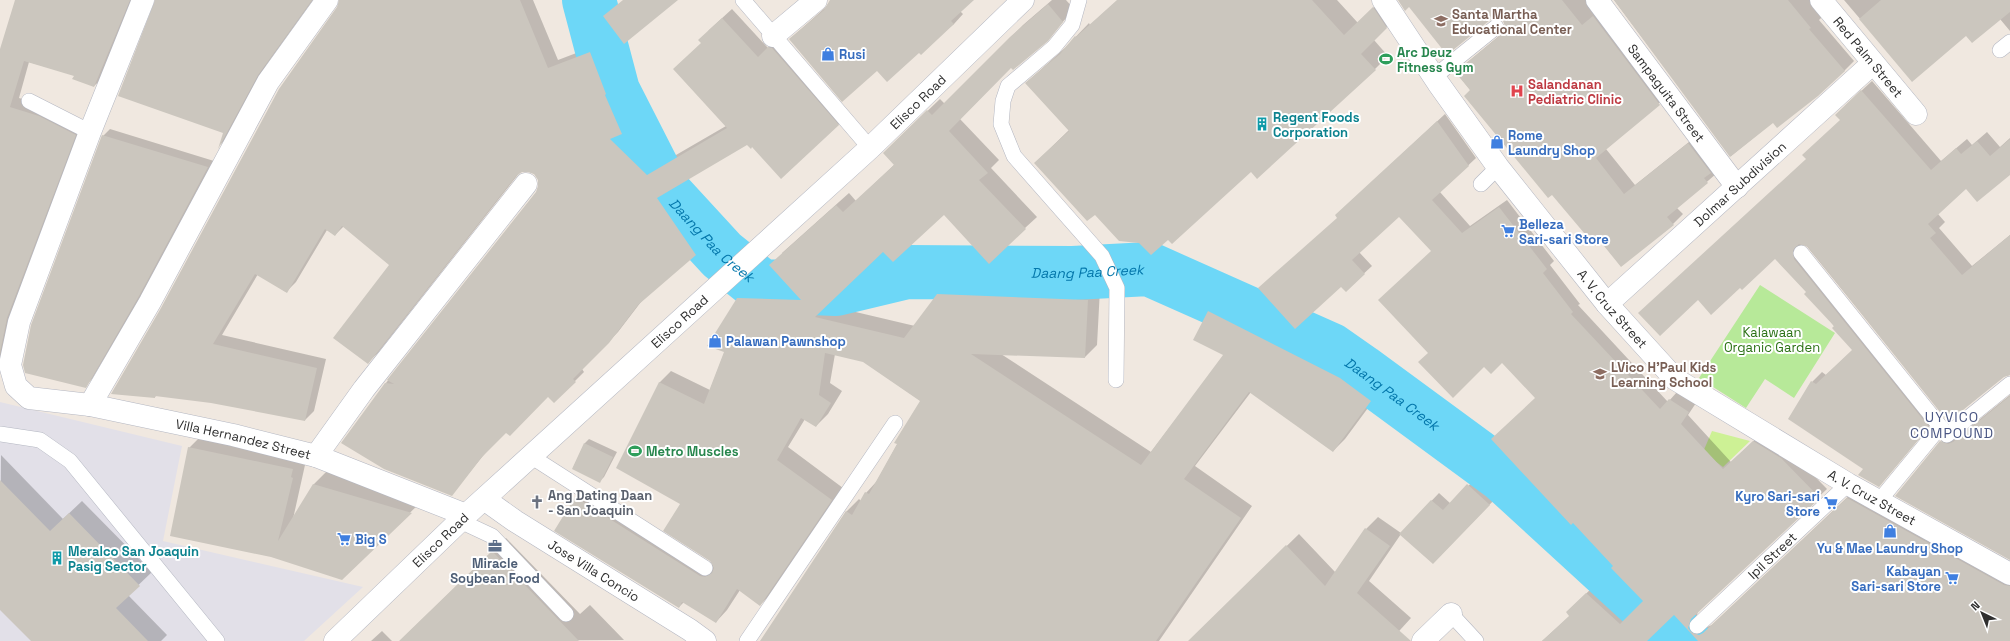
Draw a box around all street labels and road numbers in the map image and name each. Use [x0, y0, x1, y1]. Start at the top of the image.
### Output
street label: Red Palm Street [1829, 13, 1907, 101]
street label: Sampaguita Street [1624, 41, 1708, 146]
street label: Elisco Road [886, 71, 950, 133]
street label: Dolmar Subdivision [1690, 138, 1790, 230]
street label: A. V. Cruz Street [1574, 266, 1651, 352]
street label: Elisco Road [647, 291, 712, 352]
street label: Villa Hernandez Street [174, 415, 313, 463]
street label: A. V. Cruz Street [1825, 466, 1919, 529]
street label: Elisco Road [409, 509, 472, 571]
street label: Ipil Street [1744, 529, 1800, 583]
street label: Jose Villa Concio [545, 536, 643, 606]

